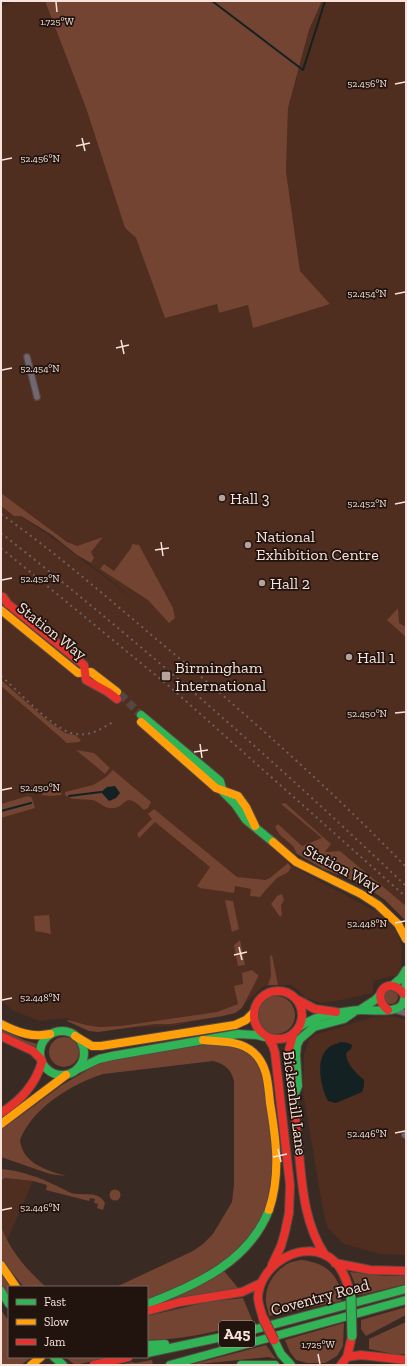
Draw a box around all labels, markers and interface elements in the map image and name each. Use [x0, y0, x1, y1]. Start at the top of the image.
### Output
text: 1.725°W [40, 16, 75, 28]
text: 52.456°N [347, 78, 387, 90]
text: 52.456°N [20, 153, 60, 165]
text: 52.454°N [347, 288, 387, 300]
text: 52.454°N [20, 363, 60, 375]
place label: Hall 3 [230, 489, 270, 508]
marker: Hall 3 [217, 493, 227, 503]
text: 52.452°N [347, 498, 387, 510]
place label: National Exhibition Centre [256, 527, 379, 564]
marker: National Exhibition Centre [243, 540, 253, 550]
text: 52.452°N [20, 573, 60, 585]
place label: Hall 2 [270, 574, 310, 593]
marker: Hall 2 [257, 578, 267, 588]
street label: Station Way [13, 598, 91, 665]
place label: Hall 1 [357, 648, 395, 667]
marker: Hall 1 [344, 652, 354, 662]
place label: Birmingham International [175, 658, 266, 695]
marker: Birmingham International [160, 670, 172, 682]
text: 52.450°N [347, 708, 388, 720]
text: 52.450°N [20, 782, 61, 794]
street label: Station Way [301, 840, 384, 896]
text: 52.448°N [347, 918, 388, 930]
text: 52.448°N [20, 992, 61, 1004]
street label: Bickenhill Lane [279, 1050, 311, 1156]
text: 52.446°N [347, 1128, 388, 1140]
text: 52.446°N [20, 1202, 61, 1214]
street label: Coventry Road [269, 1275, 372, 1319]
legend [8, 1286, 148, 1358]
text: Fast [44, 1295, 67, 1309]
text: Slow [44, 1315, 70, 1329]
road number: A45 [219, 1321, 255, 1347]
text: Jam [44, 1335, 66, 1349]
text: 1.725°W [301, 1339, 336, 1351]

